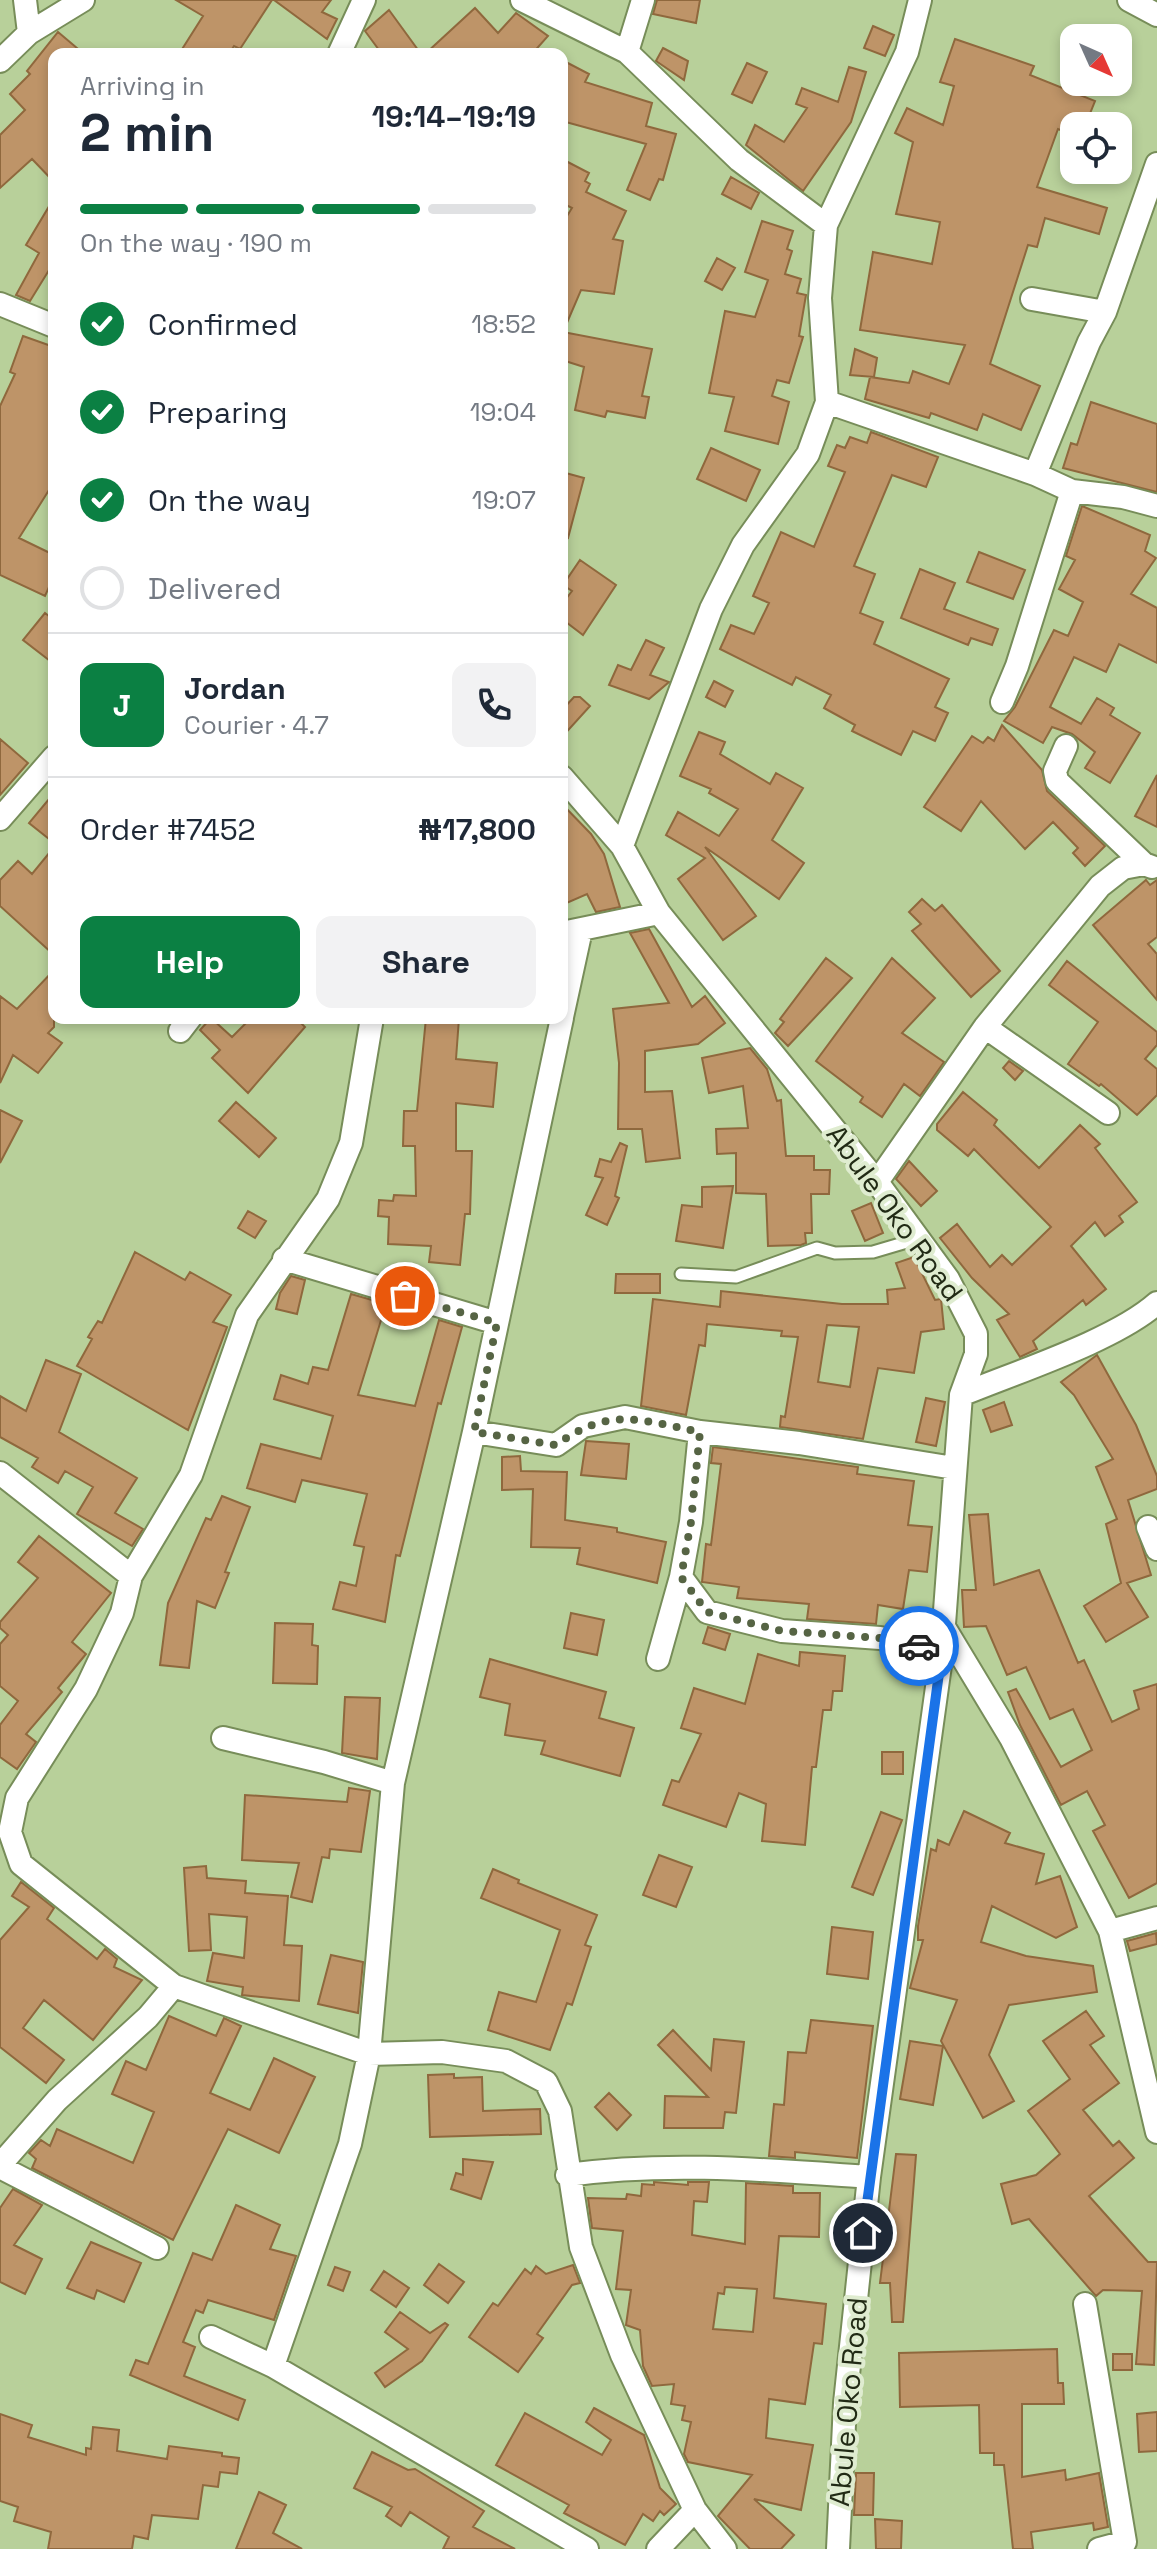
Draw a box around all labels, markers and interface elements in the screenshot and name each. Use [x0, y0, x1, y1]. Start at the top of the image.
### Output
north arrow [1060, 24, 1132, 96]
map controls [1060, 24, 1132, 184]
text: Arriving in [80, 69, 204, 103]
text: 19:14–19:19 [372, 97, 536, 136]
text: 2 min [80, 100, 214, 166]
button: locate [1060, 112, 1132, 184]
text: On the way · 190 m [80, 226, 312, 260]
icon: check [80, 302, 124, 346]
text: Confirmed [148, 305, 298, 344]
text: 18:52 [471, 307, 536, 341]
icon: check [80, 390, 124, 434]
text: Preparing [148, 393, 287, 432]
text: 19:04 [470, 395, 536, 429]
icon: check [80, 478, 124, 522]
text: On the way [148, 481, 311, 520]
text: 19:07 [472, 483, 536, 517]
text: Delivered [148, 569, 282, 608]
button: phone [452, 663, 536, 747]
text: Jordan [184, 669, 286, 708]
text: J [113, 686, 131, 725]
text: Courier · 4.7 [184, 708, 329, 742]
text: Order #7452 [80, 810, 256, 849]
text: ₦17,800 [418, 810, 536, 849]
button: Help [80, 916, 300, 1008]
button: Share [316, 916, 536, 1008]
street label: Abule Oko Road [819, 1118, 971, 1308]
pin [371, 1262, 439, 1330]
icon: bag [383, 1274, 427, 1318]
courier [879, 1606, 959, 1686]
icon: car [897, 1624, 941, 1668]
pin [829, 2199, 897, 2267]
icon: home [841, 2211, 885, 2255]
street label: Abule Oko Road [821, 2296, 875, 2508]

